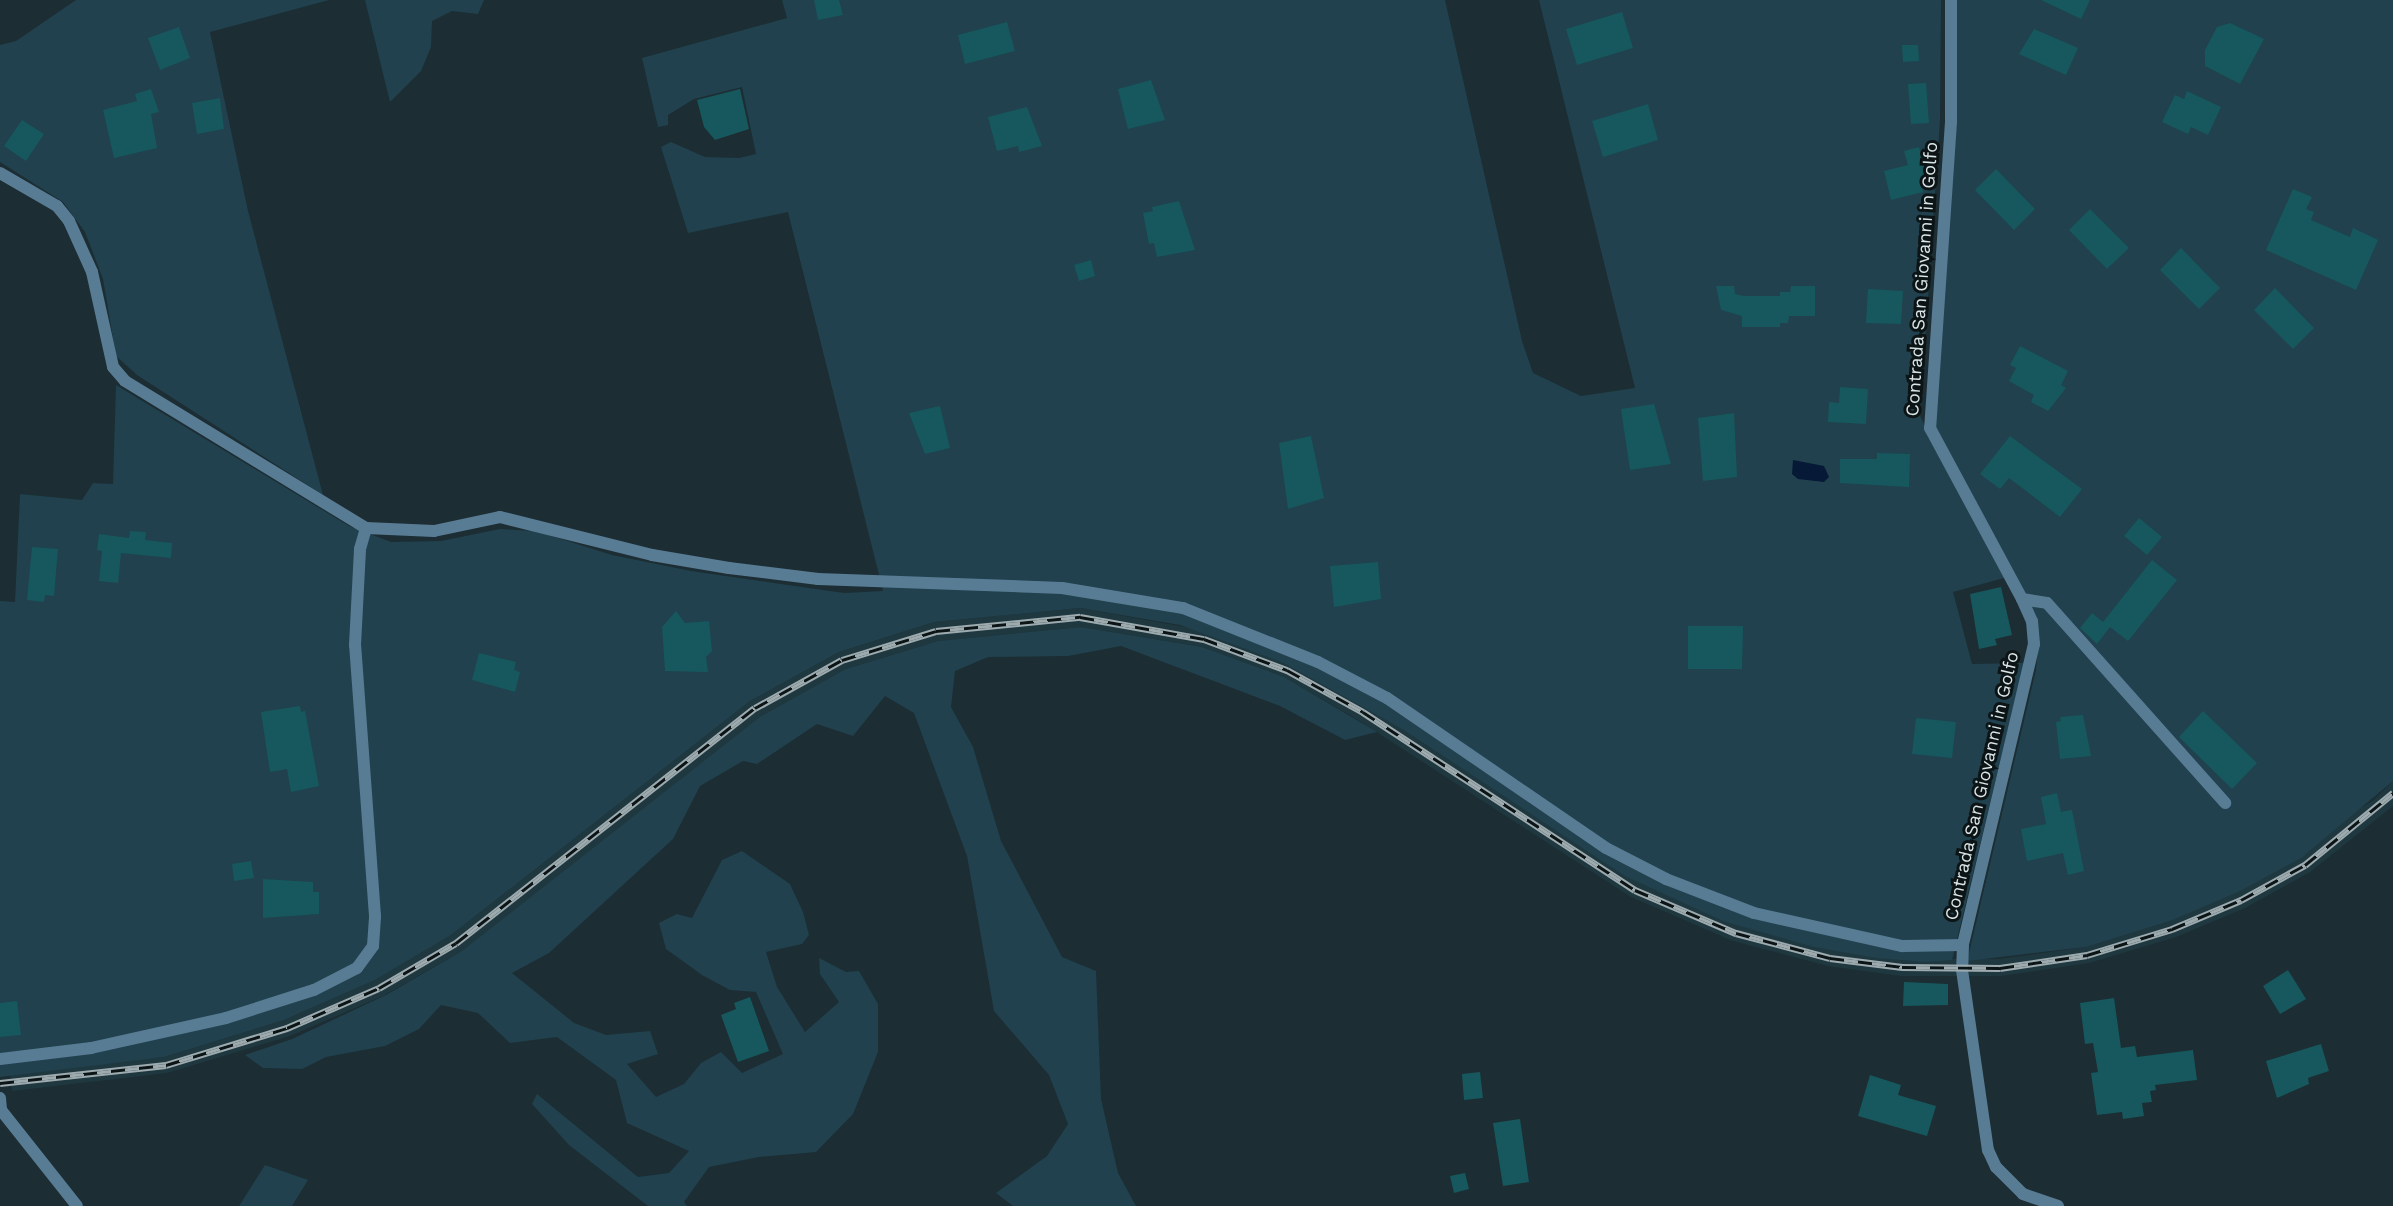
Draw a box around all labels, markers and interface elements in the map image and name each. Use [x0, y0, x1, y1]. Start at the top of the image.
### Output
street label: Contrada San Giovanni in Golfo [1902, 141, 1942, 417]
street label: Contrada San Giovanni in Golfo [1940, 649, 2024, 923]

